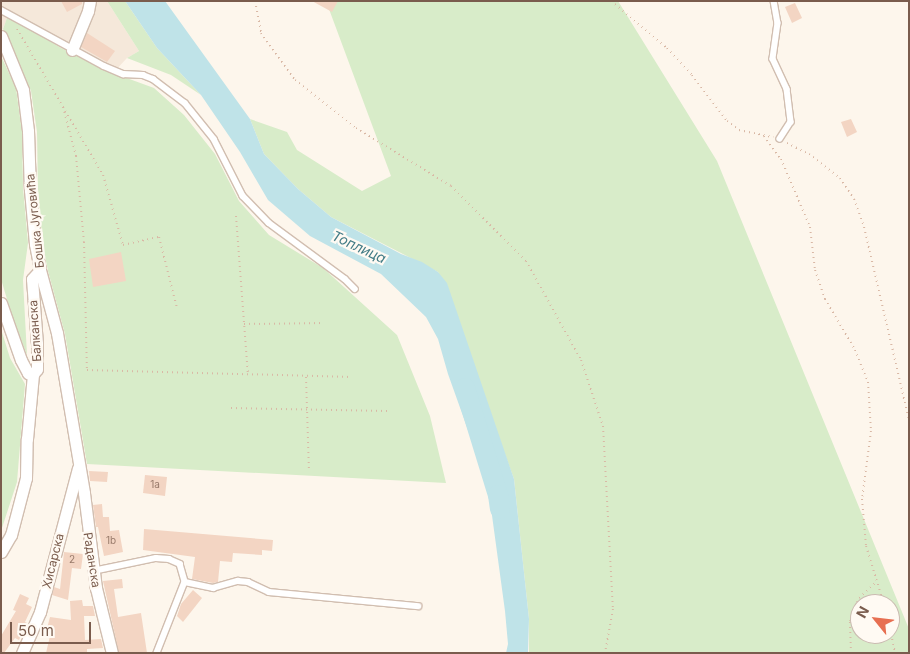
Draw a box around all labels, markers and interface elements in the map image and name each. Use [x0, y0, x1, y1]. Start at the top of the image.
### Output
street label: Бошка Југовића [23, 173, 47, 269]
water label: Топлица [329, 227, 389, 267]
street label: Балканска [26, 300, 44, 362]
house number: 1a [150, 479, 160, 491]
street label: Раданска [81, 531, 103, 589]
street label: Хисарска [39, 532, 67, 590]
house number: 1b [106, 535, 116, 547]
house number: 2 [69, 554, 75, 566]
north arrow [850, 594, 900, 644]
text: N [852, 603, 872, 621]
scale bar [12, 612, 94, 644]
text: 50 m [18, 621, 54, 640]

